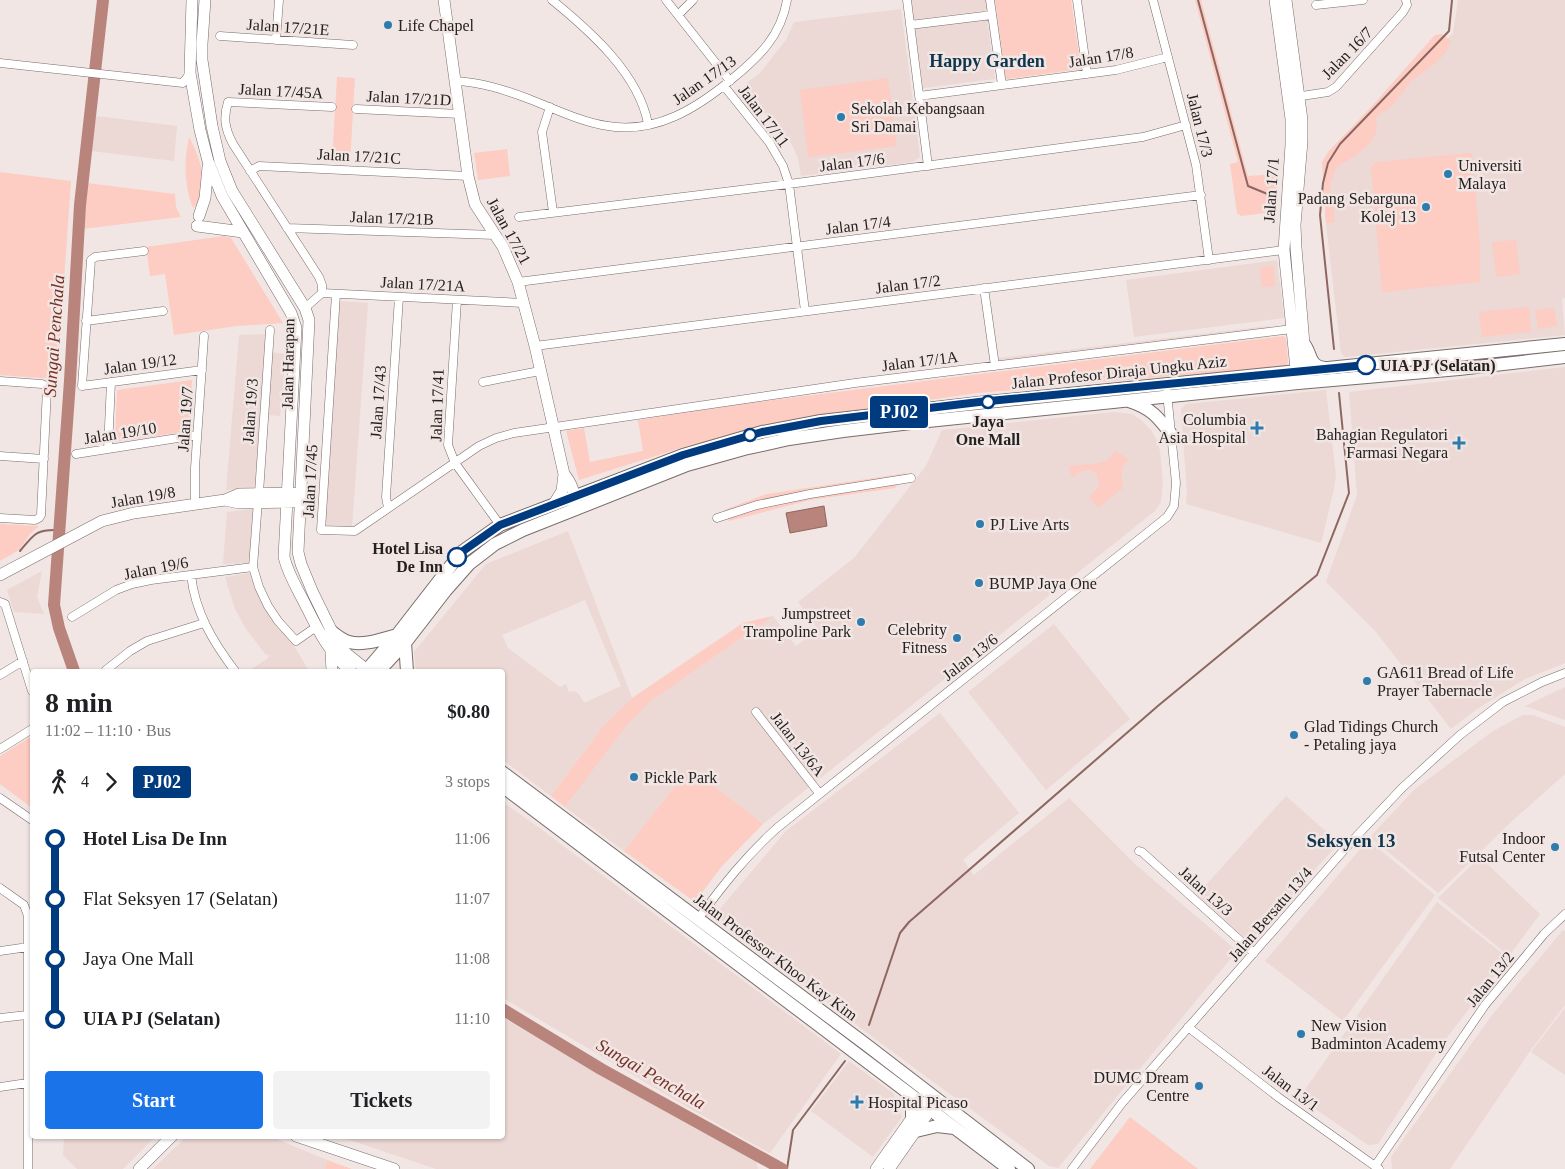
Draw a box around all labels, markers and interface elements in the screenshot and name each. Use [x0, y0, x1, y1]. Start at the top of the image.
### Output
street label: Jalan 17/21E [246, 16, 330, 38]
place label: Life Chapel [398, 17, 475, 35]
marker: Life Chapel [382, 19, 394, 31]
street label: Jalan 16/7 [1318, 24, 1376, 82]
street label: Jalan 17/8 [1067, 43, 1135, 71]
district label: Happy Garden [929, 51, 1045, 71]
street label: Jalan 17/13 [669, 52, 739, 108]
street label: Jalan 17/45A [238, 80, 324, 102]
street label: Jalan 17/11 [735, 82, 793, 150]
street label: Jalan 17/21D [366, 87, 452, 109]
street label: Jalan 17/3 [1184, 91, 1216, 159]
place label: Sekolah Kebangsaan Sri Damai [851, 100, 985, 135]
marker: Sekolah Kebangsaan Sri Damai [835, 111, 847, 123]
street label: Jalan 17/21C [317, 145, 401, 167]
street label: Jalan 17/6 [819, 150, 885, 174]
street label: Jalan 17/1 [1260, 157, 1282, 223]
place label: Universiti Malaya [1458, 157, 1523, 193]
marker: Universiti Malaya [1442, 168, 1454, 180]
place label: Padang Sebarguna Kolej 13 [1298, 190, 1416, 226]
street label: Jalan 17/21 [484, 195, 534, 267]
marker: Padang Sebarguna Kolej 13 [1420, 201, 1432, 213]
street label: Jalan 17/21B [350, 208, 434, 228]
street label: Jalan 17/4 [825, 213, 891, 237]
street label: Jalan 17/2 [875, 272, 941, 296]
street label: Jalan 17/21A [380, 273, 466, 295]
water label: Sungai Penchala [40, 274, 68, 398]
street label: Jalan Harapan [279, 318, 298, 410]
street label: Jalan 17/1A [881, 348, 960, 374]
street label: Jalan 19/12 [103, 350, 177, 378]
street label: Jalan Profesor Diraja Ungku Aziz [1011, 352, 1227, 393]
marker: UIA PJ (Selatan) [1356, 355, 1376, 375]
place label: UIA PJ (Selatan) [1380, 357, 1496, 375]
street label: Jalan 17/43 [367, 365, 389, 439]
street label: Jalan 17/41 [427, 368, 447, 442]
street label: Jalan 19/3 [239, 378, 261, 444]
street label: Jalan 19/7 [174, 386, 196, 452]
marker: Jaya One Mall [981, 395, 995, 409]
line badge: PJ02 [864, 396, 934, 428]
text: PJ02 [880, 402, 918, 422]
place label: Columbia Asia Hospital [1158, 411, 1247, 447]
place label: Jaya One Mall [956, 413, 1021, 448]
street label: Jalan 19/10 [82, 419, 158, 447]
marker: Columbia Asia Hospital [1250, 421, 1264, 435]
place label: Bahagian Regulatori Farmasi Negara [1316, 426, 1449, 462]
unlabelled marker [743, 428, 757, 442]
marker: Bahagian Regulatori Farmasi Negara [1452, 436, 1466, 450]
street label: Jalan 17/45 [300, 444, 320, 518]
street label: Jalan 19/8 [109, 483, 177, 511]
place label: PJ Live Arts [990, 516, 1069, 533]
marker: PJ Live Arts [974, 518, 986, 530]
place label: Hotel Lisa De Inn [372, 540, 443, 575]
marker: Hotel Lisa De Inn [447, 547, 467, 567]
street label: Jalan 19/6 [122, 553, 190, 583]
place label: BUMP Jaya One [989, 575, 1097, 593]
marker: BUMP Jaya One [973, 577, 985, 589]
place label: Jumpstreet Trampoline Park [744, 605, 852, 641]
marker: Jumpstreet Trampoline Park [855, 616, 867, 628]
place label: Celebrity Fitness [887, 621, 947, 656]
street label: Jalan 13/6 [939, 630, 1001, 684]
marker: Celebrity Fitness [951, 632, 963, 644]
place label: GA611 Bread of Life Prayer Tabernacle [1377, 664, 1514, 700]
marker: GA611 Bread of Life Prayer Tabernacle [1361, 675, 1373, 687]
text: 8 min [45, 687, 113, 718]
text: $0.80 [447, 701, 490, 722]
street label: Jalan 13/6A [768, 708, 829, 780]
place label: Glad Tidings Church - Petaling jaya [1304, 718, 1438, 754]
text: 11:02 – 11:10 · Bus [45, 722, 171, 739]
marker: Glad Tidings Church - Petaling jaya [1288, 729, 1300, 741]
icon: walk [45, 768, 73, 796]
icon: forward [97, 768, 125, 796]
place label: Pickle Park [644, 769, 717, 786]
marker: Pickle Park [628, 771, 640, 783]
text: PJ02 [143, 772, 181, 792]
text: 4 [81, 773, 89, 790]
text: 3 stops [445, 773, 490, 790]
text: Hotel Lisa De Inn [83, 828, 227, 849]
text: 11:06 [454, 830, 490, 847]
district label: Seksyen 13 [1306, 830, 1396, 851]
place label: Indoor Futsal Center [1459, 830, 1546, 865]
marker: Indoor Futsal Center [1549, 841, 1561, 853]
street label: Jalan 13/3 [1176, 863, 1236, 919]
street label: Jalan Bersatu 13/4 [1225, 864, 1315, 964]
text: Flat Seksyen 17 (Selatan) [83, 888, 278, 909]
text: 11:07 [454, 890, 490, 907]
street label: Jalan Professor Khoo Kay Kim [690, 890, 861, 1025]
text: Jaya One Mall [83, 948, 194, 969]
street label: Jalan 13/2 [1463, 948, 1517, 1010]
text: 11:08 [454, 950, 490, 967]
text: UIA PJ (Selatan) [83, 1008, 220, 1029]
text: 11:10 [454, 1010, 490, 1027]
place label: New Vision Badminton Academy [1311, 1017, 1447, 1053]
marker: New Vision Badminton Academy [1295, 1028, 1307, 1040]
water label: Sungai Penchala [593, 1035, 709, 1113]
street label: Jalan 13/1 [1260, 1062, 1322, 1114]
place label: DUMC Dream Centre [1093, 1069, 1190, 1104]
button: Start [45, 1071, 263, 1129]
button: Tickets [273, 1071, 490, 1129]
marker: DUMC Dream Centre [1193, 1080, 1205, 1092]
place label: Hospital Picaso [868, 1094, 968, 1112]
marker: Hospital Picaso [850, 1095, 864, 1109]

